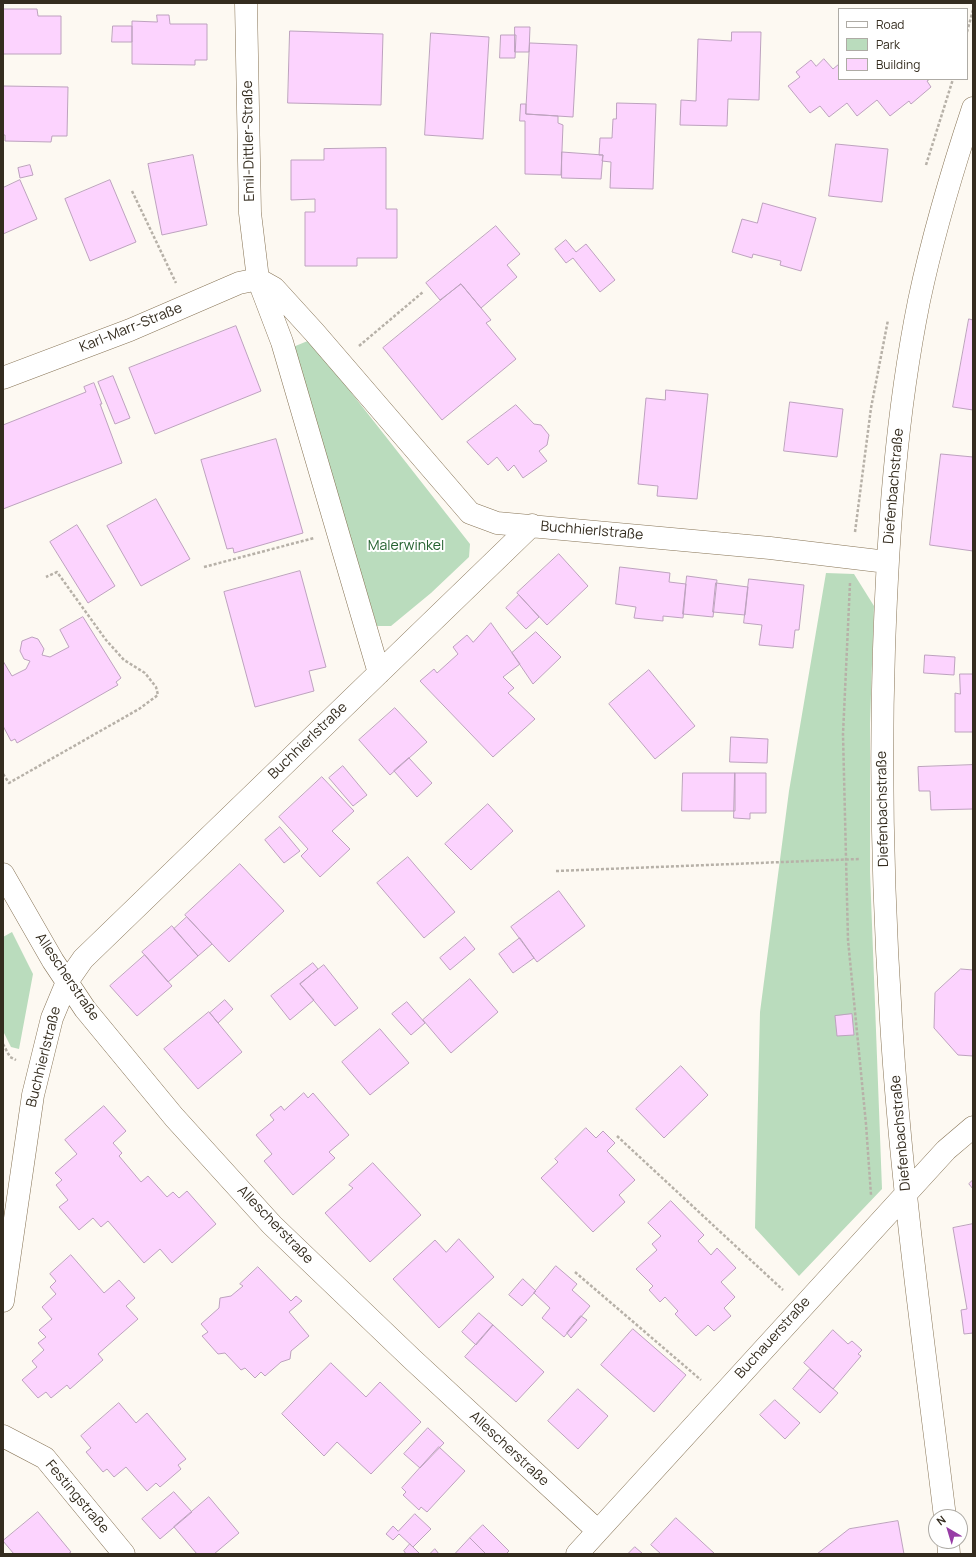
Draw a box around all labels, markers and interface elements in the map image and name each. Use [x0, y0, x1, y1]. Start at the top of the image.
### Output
legend [838, 8, 968, 80]
text: Road [876, 16, 904, 33]
text: Park [876, 36, 900, 53]
text: Building [876, 56, 920, 73]
street label: Emil-Dittler-Straße [240, 80, 258, 202]
street label: Karl-Marr-Straße [77, 300, 185, 356]
street label: Diefenbachstraße [881, 427, 907, 545]
street label: Buchhierlstraße [540, 518, 644, 544]
park label: Malerwinkel [368, 538, 444, 554]
street label: Buchhierlstraße [265, 699, 351, 783]
street label: Diefenbachstraße [874, 751, 892, 867]
street label: Allescherstraße [32, 930, 102, 1024]
street label: Buchhierlstraße [23, 1005, 65, 1109]
street label: Diefenbachstraße [888, 1074, 914, 1192]
street label: Allescherstraße [234, 1182, 316, 1268]
street label: Buchauerstraße [732, 1294, 814, 1382]
street label: Allescherstraße [466, 1408, 552, 1490]
street label: Festingstraße [42, 1457, 112, 1537]
north arrow [928, 1509, 968, 1549]
text: N [933, 1512, 949, 1528]

